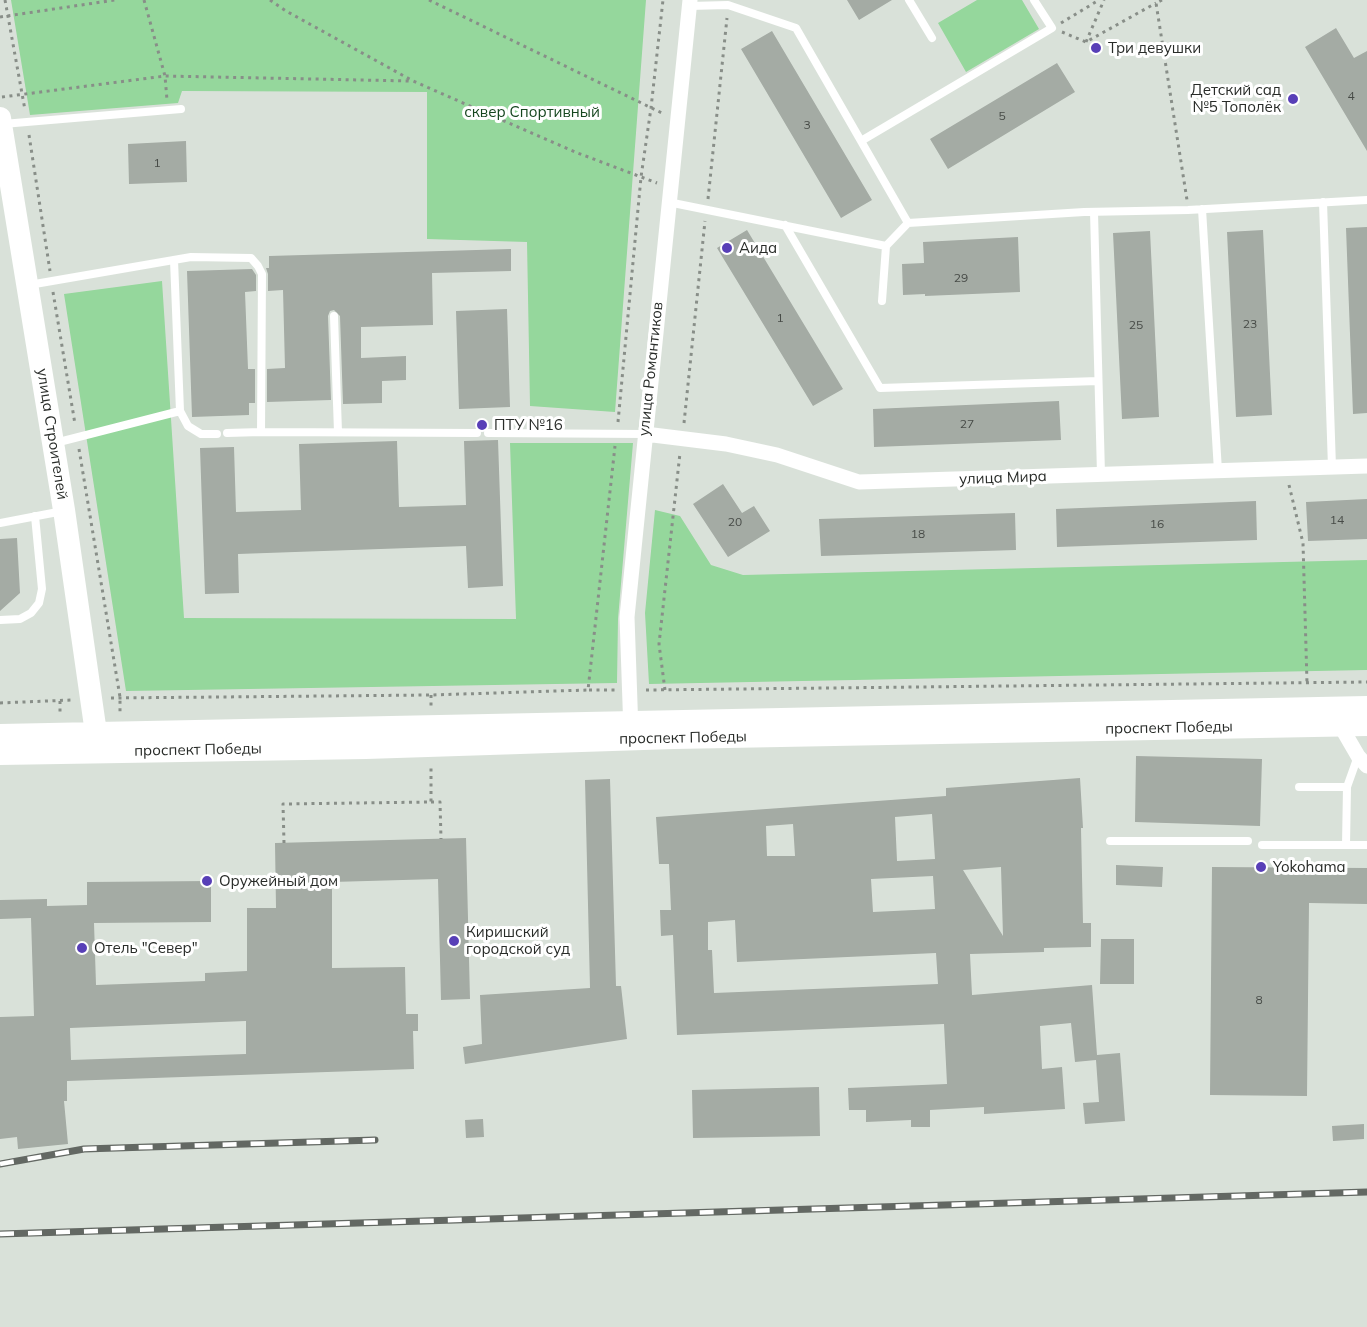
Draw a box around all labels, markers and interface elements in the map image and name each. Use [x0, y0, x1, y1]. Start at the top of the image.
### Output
place label: Три девушки [1108, 39, 1201, 57]
marker: Три девушки [1089, 41, 1103, 55]
place label: Детский сад №5 Тополёк [1191, 81, 1281, 116]
house number: 4 [1347, 89, 1355, 103]
marker: Детский сад №5 Тополёк [1286, 92, 1300, 106]
park label: сквер Спортивный [464, 103, 600, 121]
house number: 5 [998, 109, 1006, 123]
house number: 3 [803, 118, 811, 132]
house number: 1 [153, 156, 161, 170]
place label: Аида [739, 239, 777, 257]
marker: Аида [720, 241, 734, 255]
house number: 29 [954, 271, 968, 285]
street label: улица Романтиков [635, 301, 667, 437]
house number: 1 [776, 311, 784, 325]
house number: 23 [1243, 317, 1257, 331]
house number: 25 [1129, 318, 1143, 332]
street label: улица Строителей [33, 367, 71, 501]
place label: ПТУ №16 [494, 416, 563, 434]
house number: 27 [960, 417, 974, 431]
marker: ПТУ №16 [475, 418, 489, 432]
street label: улица Мира [959, 467, 1047, 489]
house number: 14 [1330, 513, 1344, 527]
house number: 20 [728, 515, 742, 529]
house number: 16 [1150, 517, 1164, 531]
house number: 18 [911, 527, 925, 541]
street label: проспект Победы [1105, 718, 1233, 738]
street label: проспект Победы [619, 728, 747, 748]
street label: проспект Победы [134, 740, 262, 760]
place label: Yokohama [1273, 858, 1346, 876]
marker: Yokohama [1254, 860, 1268, 874]
place label: Оружейный дом [219, 872, 338, 890]
marker: Оружейный дом [200, 874, 214, 888]
place label: Киришский городской суд [466, 923, 570, 958]
marker: Киришский городской суд [447, 934, 461, 948]
place label: Отель "Север" [94, 939, 198, 957]
marker: Отель "Север" [75, 941, 89, 955]
house number: 8 [1255, 993, 1263, 1007]

